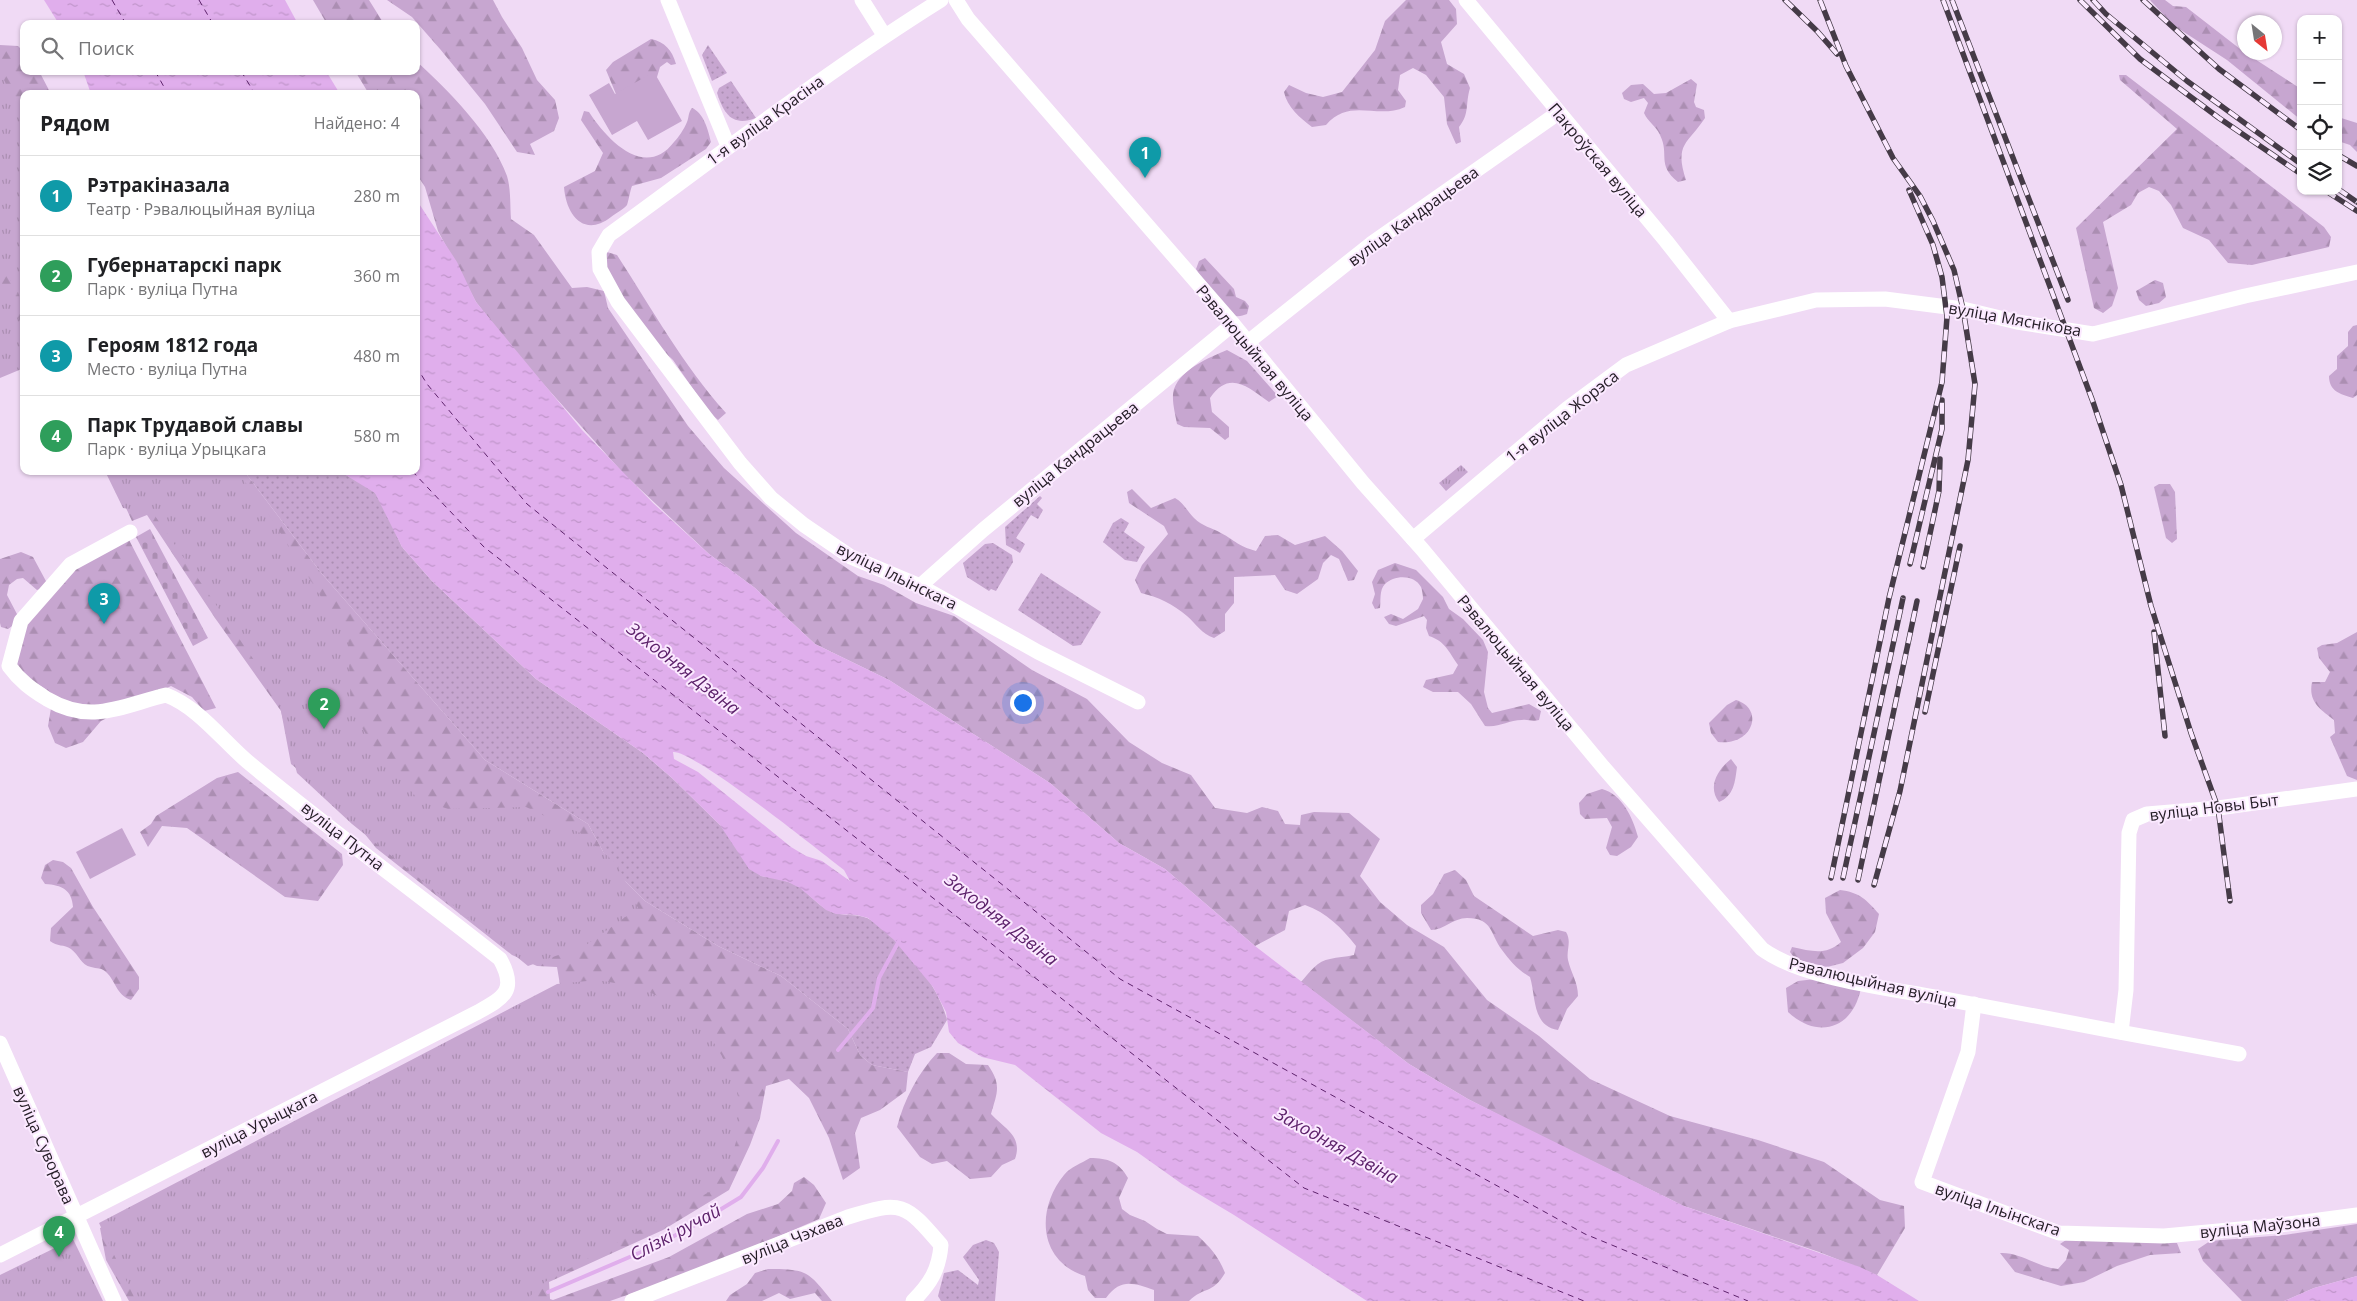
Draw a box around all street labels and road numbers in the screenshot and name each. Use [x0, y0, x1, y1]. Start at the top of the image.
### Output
street label: 1-я вуліца Красіна [702, 70, 828, 170]
street label: Пакроўская вуліца [1543, 98, 1653, 222]
street label: вуліца Кандрацьева [1343, 161, 1483, 271]
street label: Рэвалюцыйная вуліца [1191, 280, 1319, 426]
street label: вуліца Мяснікова [1947, 296, 2083, 342]
street label: 1-я вуліца Жорэса [1501, 365, 1623, 467]
street label: вуліца Кандрацьева [1007, 396, 1143, 512]
street label: вуліца Ільінскага [833, 537, 961, 615]
street label: Рэвалюцыйная вуліца [1452, 590, 1580, 736]
street label: вуліца Новы Быт [2148, 788, 2280, 826]
street label: вуліца Путна [297, 797, 389, 875]
street label: Рэвалюцыйная вуліца [1787, 952, 1959, 1012]
street label: вуліца Суворава [8, 1082, 80, 1208]
street label: вуліца Урыцкага [197, 1085, 321, 1163]
street label: вуліца Ільінскага [1932, 1177, 2064, 1241]
street label: вуліца Чэхава [738, 1209, 846, 1269]
street label: вуліца Маўзона [2199, 1209, 2321, 1243]

